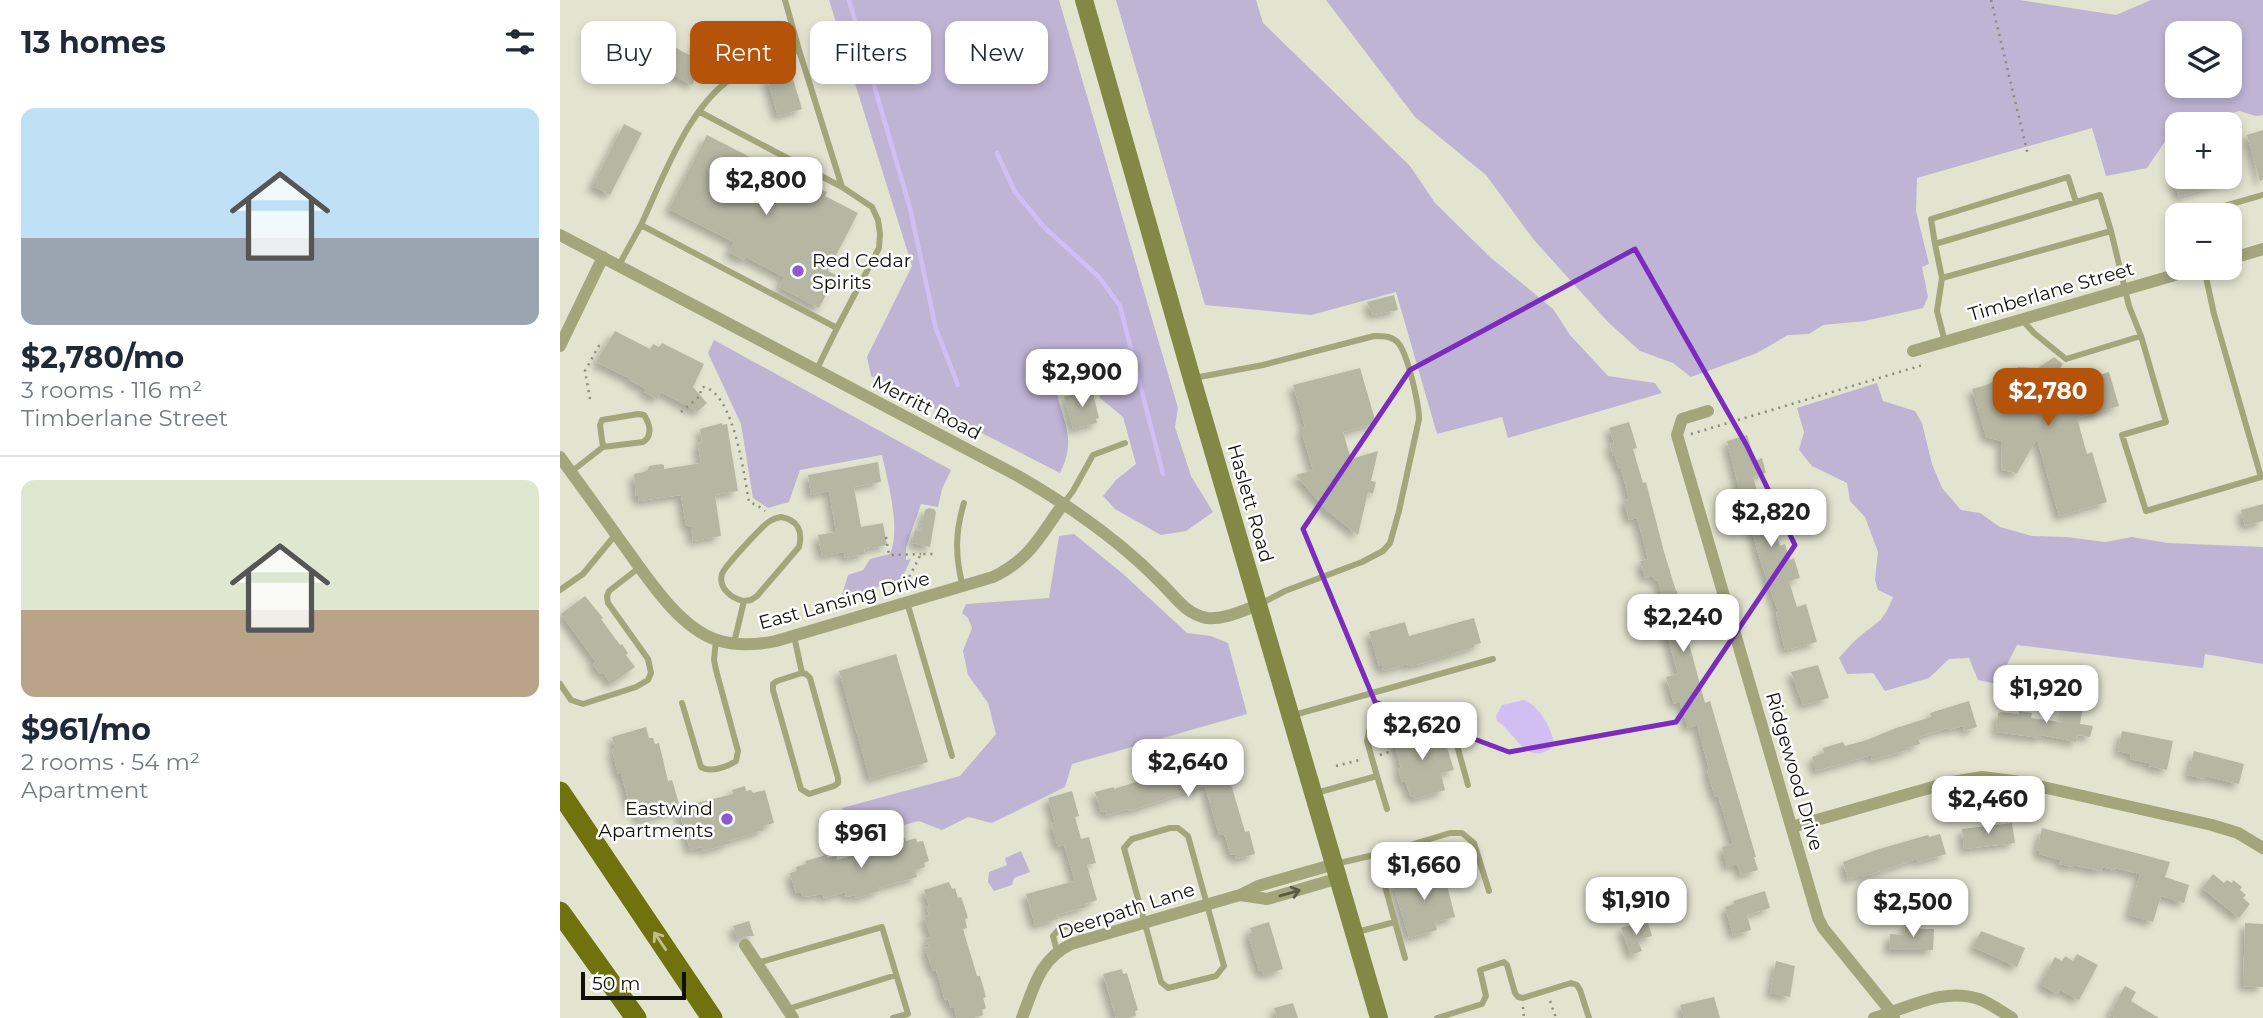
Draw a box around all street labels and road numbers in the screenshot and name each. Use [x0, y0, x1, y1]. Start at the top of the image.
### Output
street label: Timberlane Street [1966, 257, 2137, 326]
street label: Merritt Road [868, 370, 985, 445]
street label: Haslett Road [1223, 441, 1278, 565]
street label: East Lansing Drive [756, 567, 932, 634]
street label: Ridgewood Drive [1761, 689, 1828, 853]
street label: Deerpath Lane [1055, 878, 1197, 943]

